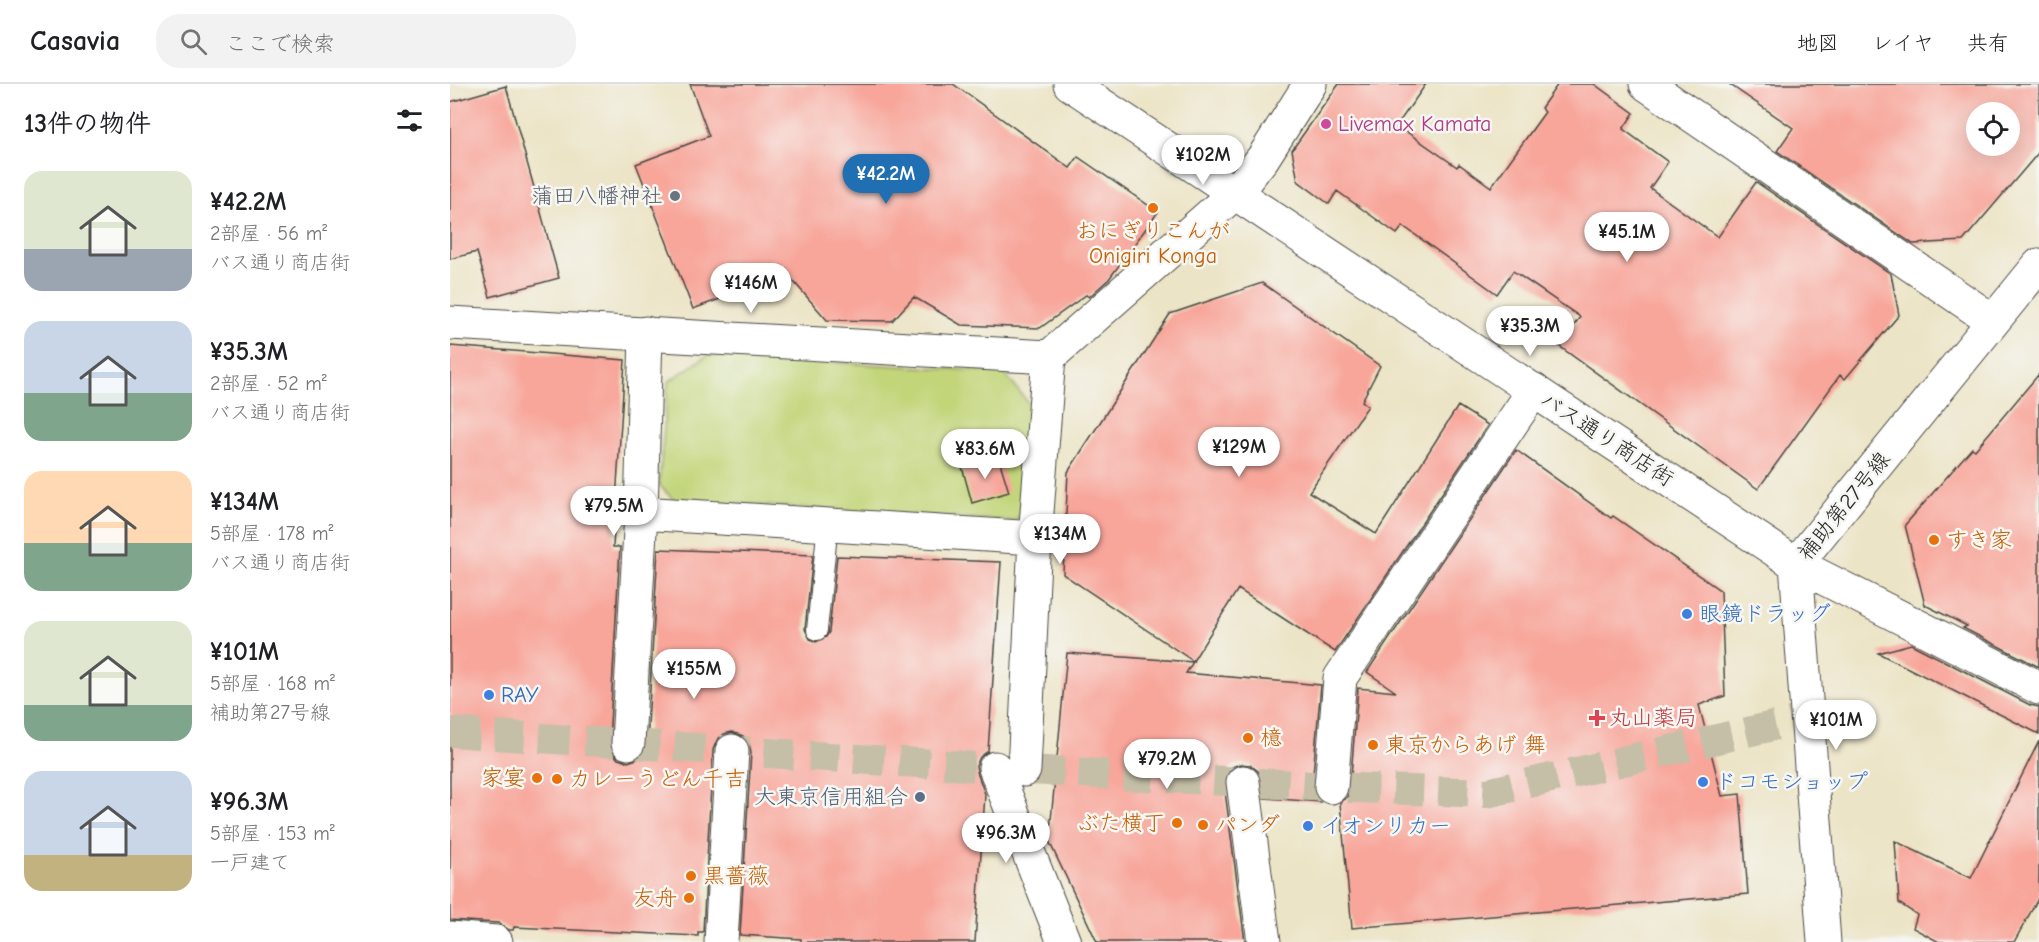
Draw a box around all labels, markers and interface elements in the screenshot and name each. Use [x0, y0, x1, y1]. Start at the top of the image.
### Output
search box [156, 14, 576, 68]
text: Casavia [30, 25, 120, 57]
icon: search [177, 25, 210, 58]
text: ここで検索 [225, 31, 335, 57]
text: 地図 [1797, 31, 1839, 55]
text: レイヤ [1872, 31, 1934, 55]
text: 共有 [1967, 31, 2009, 55]
map controls [1966, 102, 2020, 156]
button: locate [1966, 102, 2020, 156]
icon: filters [393, 104, 426, 137]
text: 13件の物件 [24, 109, 151, 139]
place label: Livemax Kamata [1338, 111, 1491, 137]
marker: Livemax Kamata [1319, 117, 1333, 131]
pin: ¥102M [1161, 135, 1245, 186]
text: ¥102M [1175, 143, 1231, 166]
pin: ¥42.2M [837, 154, 935, 205]
text: ¥42.2M [857, 162, 915, 185]
place label: 蒲田八幡神社 [531, 183, 663, 209]
text: ¥42.2M [210, 187, 287, 217]
marker: 蒲田八幡神社 [668, 189, 682, 203]
icon: home [72, 195, 144, 267]
marker: おにぎりこんが Onigiri Konga [1146, 201, 1160, 215]
pin: ¥45.1M [1578, 212, 1676, 263]
place label: おにぎりこんが Onigiri Konga [1076, 218, 1230, 269]
text: ¥45.1M [1598, 220, 1656, 243]
text: 2部屋 · 56 m² [210, 222, 327, 245]
text: バス通り商店街 [210, 251, 350, 274]
pin: ¥146M [709, 263, 793, 314]
text: ¥146M [724, 271, 778, 294]
pin: ¥35.3M [1481, 306, 1579, 357]
text: ¥35.3M [1500, 314, 1560, 337]
text: ¥35.3M [210, 337, 288, 367]
icon: home [72, 345, 144, 417]
text: 2部屋 · 52 m² [210, 372, 327, 395]
street label: バス通り商店街 [1535, 386, 1679, 492]
text: バス通り商店街 [210, 401, 350, 424]
pin: ¥129M [1197, 427, 1281, 478]
pin: ¥83.6M [936, 429, 1034, 480]
text: ¥129M [1212, 435, 1266, 458]
text: ¥83.6M [955, 437, 1015, 460]
street label: 補助第27号線 [1792, 447, 1896, 565]
pin: ¥79.5M [565, 486, 663, 537]
text: ¥134M [210, 487, 279, 517]
text: ¥79.5M [584, 494, 644, 517]
icon: home [72, 495, 144, 567]
pin: ¥134M [1018, 514, 1102, 565]
text: 5部屋 · 178 m² [210, 522, 334, 545]
text: ¥134M [1033, 522, 1087, 545]
place label: すき家 [1946, 527, 2012, 553]
marker: すき家 [1927, 533, 1941, 547]
text: バス通り商店街 [210, 551, 350, 574]
place label: 眼鏡ドラッグ [1699, 601, 1831, 627]
marker: 眼鏡ドラッグ [1680, 607, 1694, 621]
text: ¥101M [210, 637, 279, 667]
icon: home [72, 645, 144, 717]
pin: ¥155M [652, 649, 736, 700]
text: ¥155M [666, 657, 722, 680]
text: 5部屋 · 168 m² [210, 672, 335, 695]
place label: RAY [501, 682, 539, 708]
marker: RAY [482, 688, 496, 702]
pin: ¥101M [1794, 700, 1878, 751]
text: 補助第27号線 [210, 701, 330, 724]
place label: 丸山薬局 [1609, 705, 1697, 731]
text: ¥101M [1809, 708, 1863, 731]
marker: 丸山薬局 [1590, 711, 1604, 725]
place label: 檍 [1260, 725, 1282, 751]
marker: 檍 [1241, 731, 1255, 745]
place label: 東京からあげ 舞 [1385, 732, 1546, 758]
marker: 東京からあげ 舞 [1366, 738, 1380, 752]
pin: ¥79.2M [1118, 739, 1216, 790]
text: ¥79.2M [1138, 747, 1196, 770]
place label: 家宴 [481, 765, 525, 791]
place label: カレーうどん千吉 [569, 766, 746, 792]
place label: ドコモショップ [1715, 769, 1868, 795]
marker: 家宴 [530, 771, 544, 785]
marker: カレーうどん千吉 [550, 772, 564, 786]
marker: ドコモショップ [1696, 775, 1710, 789]
place label: 大東京信用組合 [754, 784, 908, 810]
text: ¥96.3M [210, 787, 288, 817]
marker: 大東京信用組合 [913, 790, 927, 804]
icon: home [72, 795, 144, 867]
place label: ぶた横丁 [1077, 810, 1165, 836]
place label: パンダ [1215, 812, 1280, 838]
pin: ¥96.3M [957, 813, 1055, 864]
place label: イオンリカー [1320, 813, 1451, 839]
marker: ぶた横丁 [1170, 816, 1184, 830]
marker: パンダ [1196, 818, 1210, 832]
marker: イオンリカー [1301, 819, 1315, 833]
text: ¥96.3M [976, 821, 1036, 844]
text: 5部屋 · 153 m² [210, 822, 335, 845]
text: 一戸建て [210, 851, 290, 874]
place label: 黒薔薇 [703, 863, 769, 889]
marker: 黒薔薇 [684, 869, 698, 883]
place label: 友舟 [633, 885, 677, 911]
marker: 友舟 [682, 891, 696, 905]

